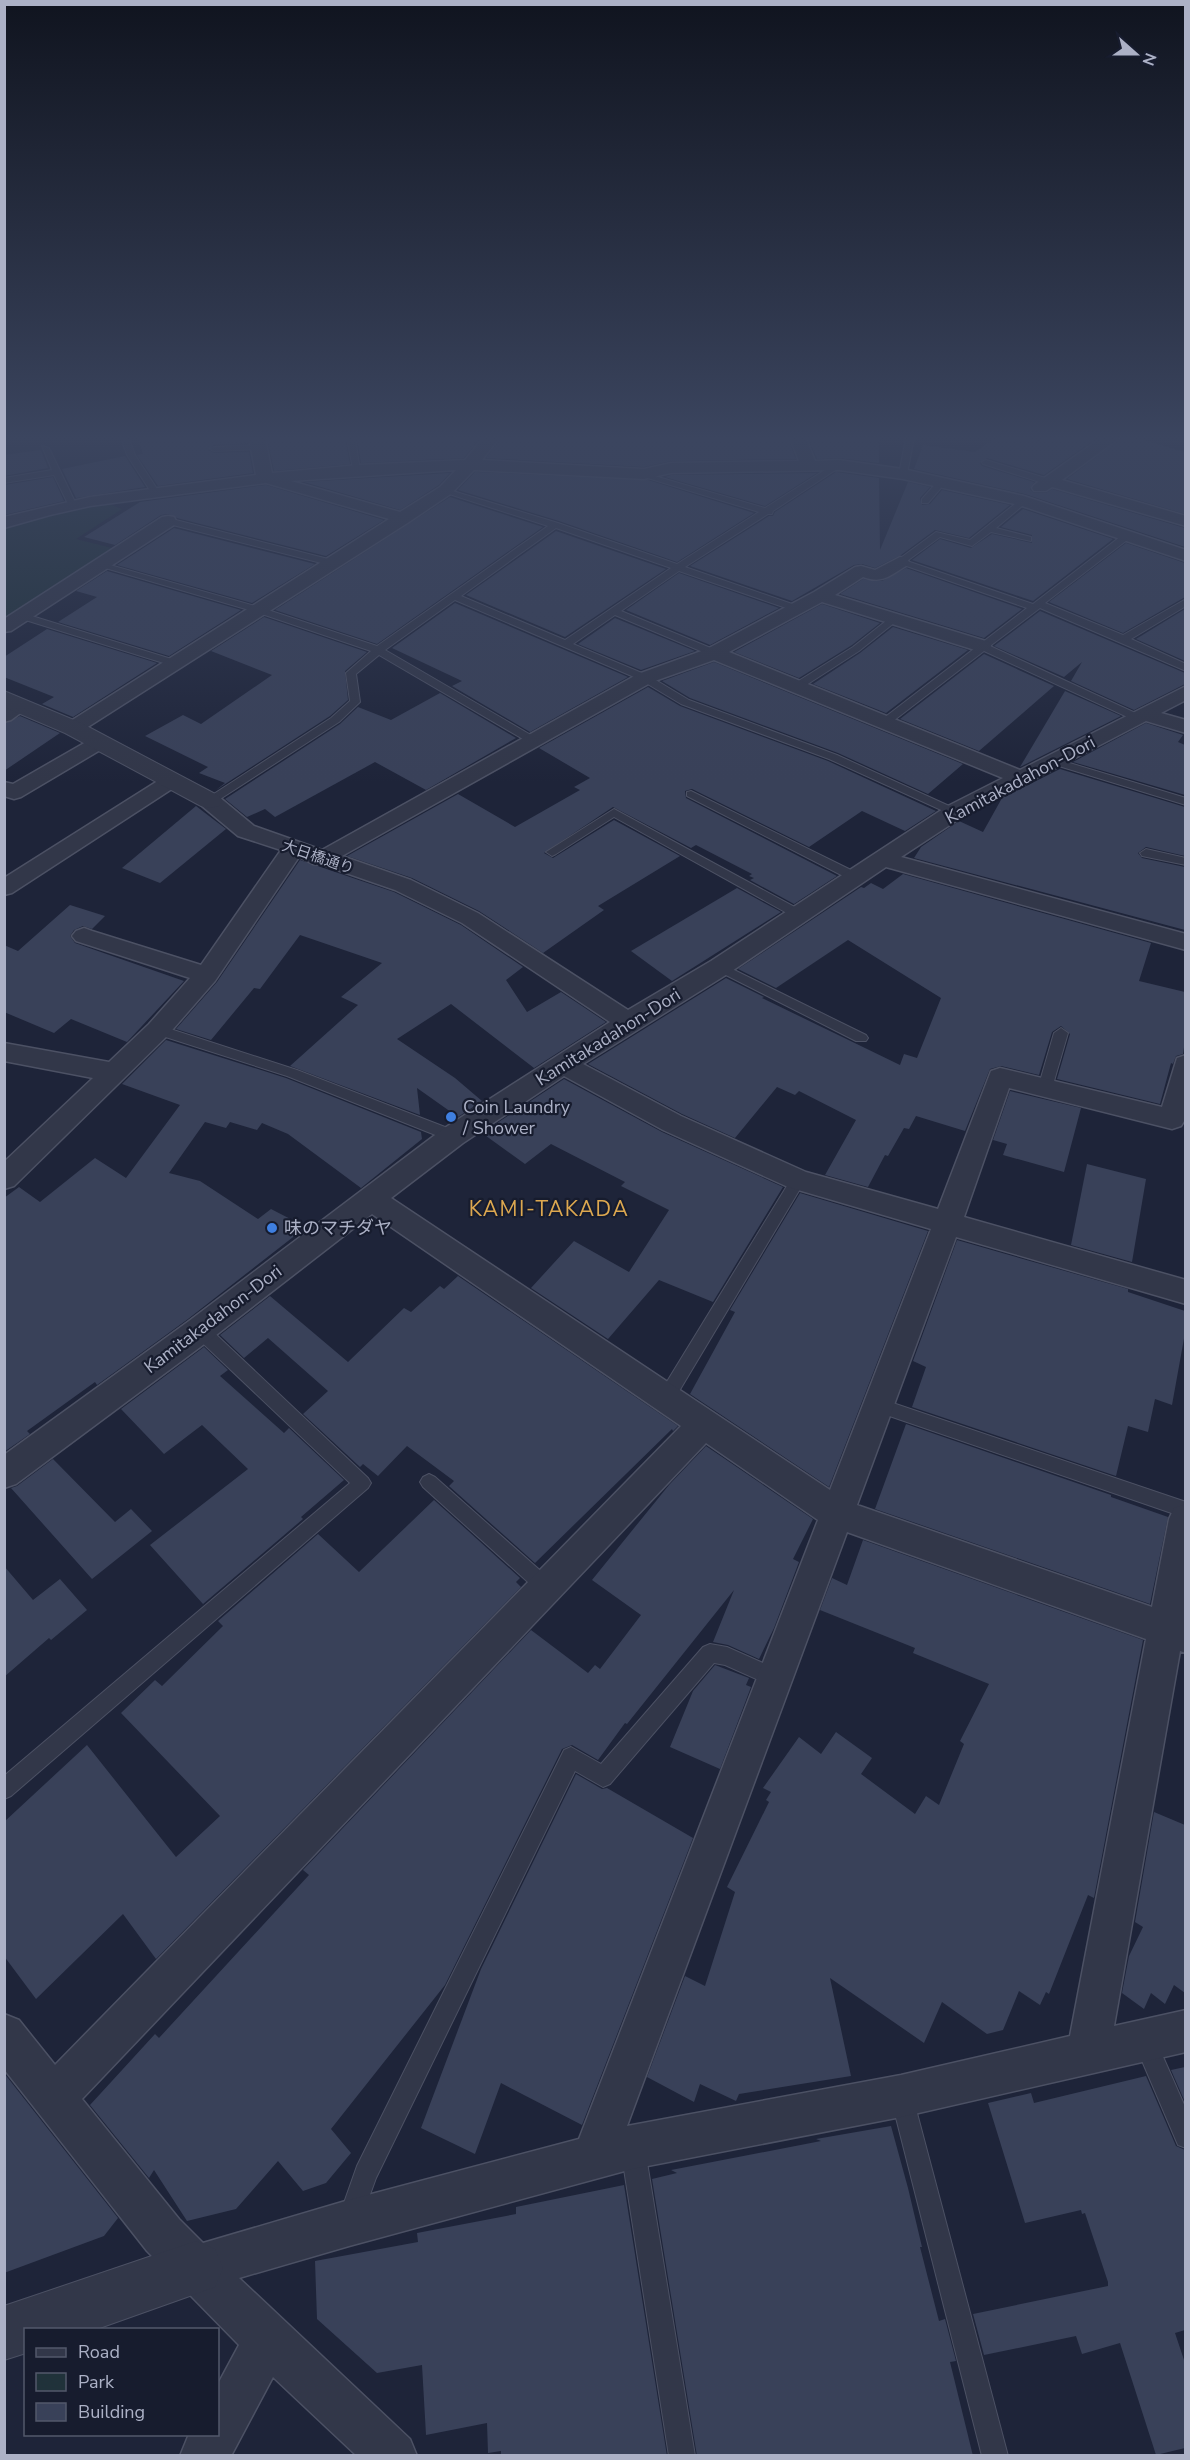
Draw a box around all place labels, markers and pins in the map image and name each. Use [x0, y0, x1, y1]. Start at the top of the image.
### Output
place label: Coin Laundry / Shower [462, 1095, 571, 1140]
marker: Coin Laundry / Shower [444, 1110, 458, 1124]
place label: 味のマチダヤ [284, 1216, 392, 1240]
marker: 味のマチダヤ [265, 1221, 279, 1235]

